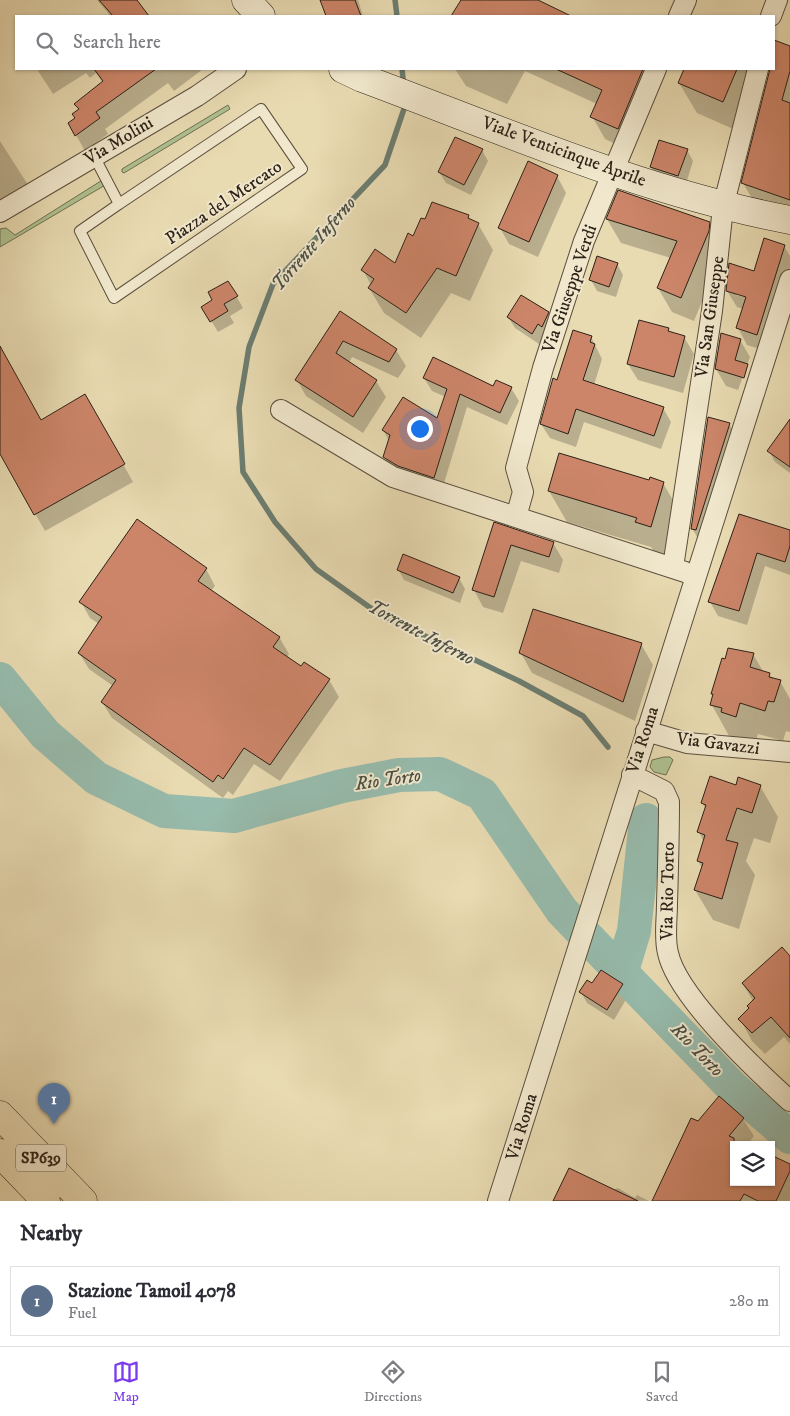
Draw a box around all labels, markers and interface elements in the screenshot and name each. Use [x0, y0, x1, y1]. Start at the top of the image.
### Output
search box [15, 15, 775, 70]
icon: search [33, 29, 61, 57]
text: Search here [73, 31, 161, 54]
street label: Via Molini [80, 112, 157, 171]
street label: Viale Venticinque Aprile [478, 112, 649, 192]
street label: Piazza del Mercato [162, 156, 287, 250]
water label: Torrente Inferno [267, 192, 361, 296]
street label: Via Giuseppe Verdi [537, 222, 602, 357]
street label: Via San Giuseppe [690, 255, 729, 380]
your location [407, 416, 433, 442]
water label: Torrente Inferno [364, 595, 478, 671]
street label: Via Roma [622, 703, 664, 777]
street label: Via Gavazzi [674, 728, 761, 760]
water label: Rio Torto [353, 764, 422, 796]
street label: Via Rio Torto [656, 841, 680, 941]
water label: Rio Torto [665, 1018, 728, 1082]
pin: 1 [38, 1083, 70, 1124]
street label: Via Roma [501, 1090, 543, 1164]
map controls [730, 1141, 775, 1186]
button: layers [730, 1141, 775, 1186]
road number: SP639 [16, 1144, 66, 1172]
text: Nearby [20, 1221, 82, 1247]
text: Stazione Tamoil 4078 [68, 1280, 236, 1303]
text: 1 [34, 1291, 40, 1311]
text: 280 m [729, 1291, 769, 1311]
text: Fuel [68, 1303, 97, 1323]
tab: Map [112, 1358, 140, 1406]
tab: Directions [364, 1358, 422, 1406]
tab: Saved [646, 1358, 678, 1406]

